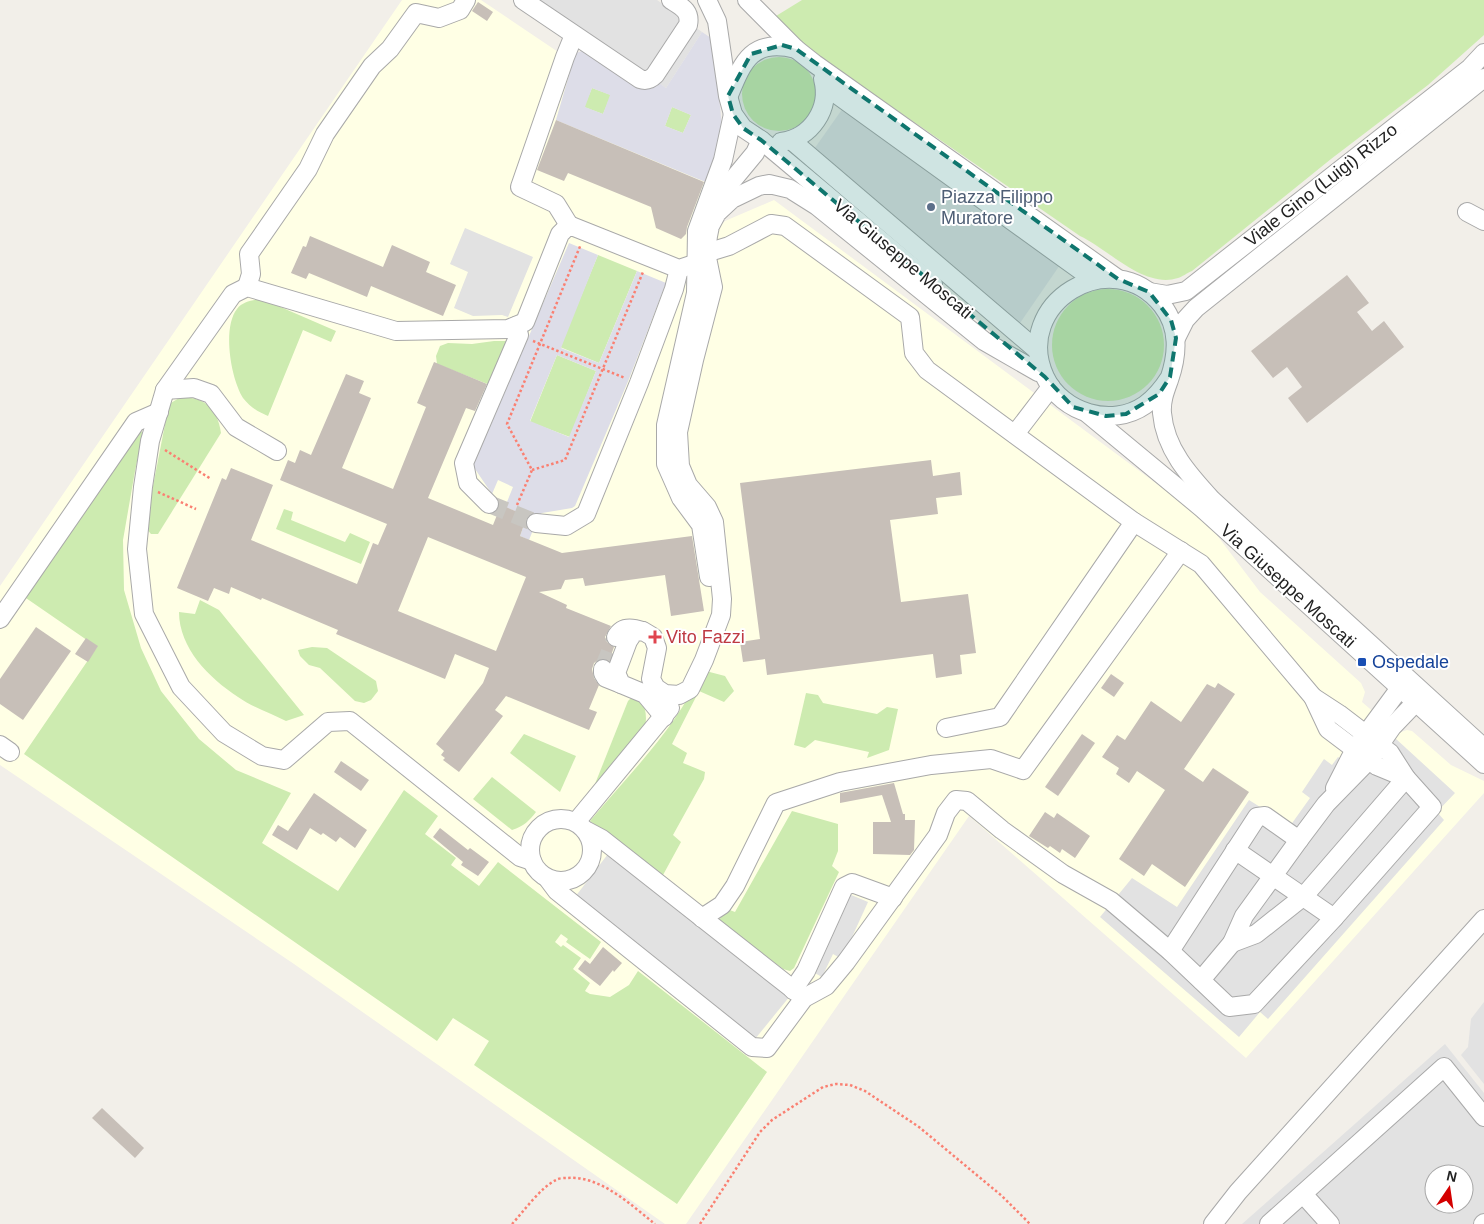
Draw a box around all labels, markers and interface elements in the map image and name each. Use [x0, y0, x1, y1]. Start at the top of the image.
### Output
street label: Viale Gino (Luigi) Rizzo [1241, 119, 1401, 251]
place label: Piazza Filippo Muratore [941, 187, 1053, 228]
street label: Via Giuseppe Moscati [830, 195, 976, 323]
marker: Piazza Filippo Muratore [925, 201, 937, 213]
street label: Via Giuseppe Moscati [1216, 520, 1360, 652]
place label: Vito Fazzi [666, 627, 745, 647]
marker: Vito Fazzi [648, 630, 662, 644]
place label: Ospedale [1372, 652, 1449, 672]
marker: Ospedale [1356, 656, 1368, 668]
north arrow [1424, 1164, 1474, 1214]
text: N [1445, 1167, 1459, 1185]

